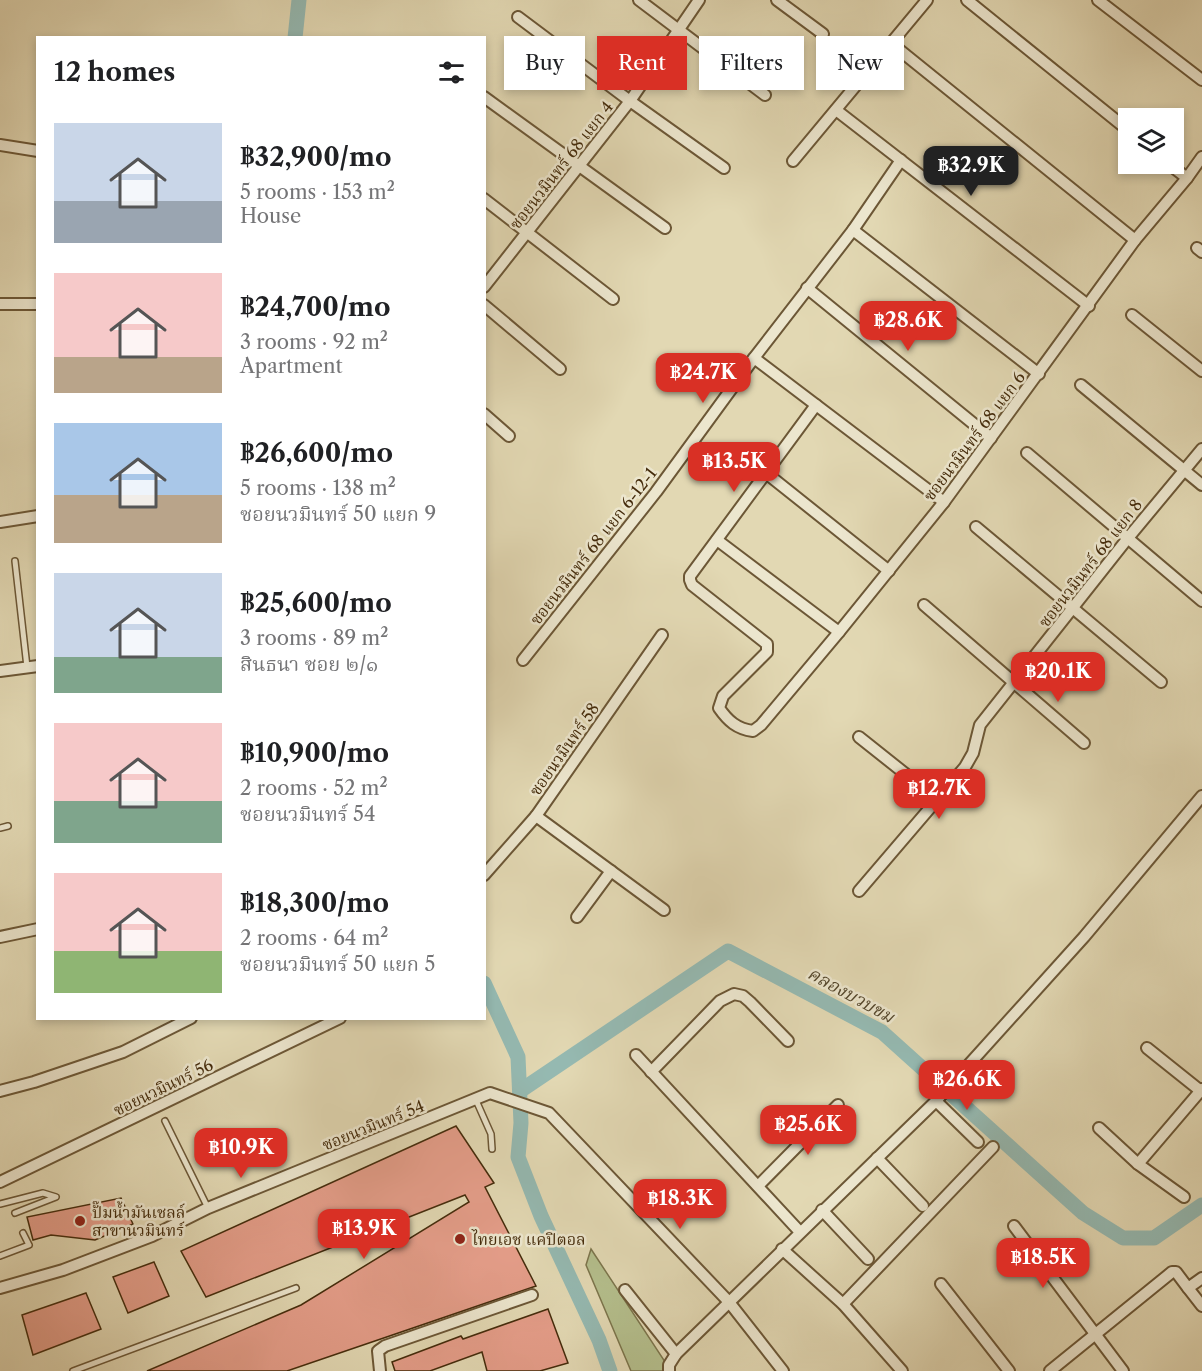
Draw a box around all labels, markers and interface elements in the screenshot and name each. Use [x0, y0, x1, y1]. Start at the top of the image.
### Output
chip: Buy [504, 36, 585, 90]
chip: Rent [597, 36, 687, 90]
chip: Filters [699, 36, 804, 90]
chip: New [816, 36, 904, 90]
text: 12 homes [54, 56, 175, 88]
icon: filters [435, 56, 468, 89]
street label: ซอยนวมินทร์ 68 แยก 4 [505, 97, 617, 233]
map controls [1118, 108, 1184, 174]
button: layers [1118, 108, 1184, 174]
text: ฿32,900/mo [240, 141, 391, 173]
pin: ฿32.9K [922, 146, 1020, 197]
icon: home [102, 147, 174, 219]
text: ฿32.9K [937, 153, 1005, 177]
text: 5 rooms · 153 m² [240, 180, 395, 204]
text: House [240, 204, 301, 228]
text: ฿24,700/mo [240, 291, 391, 323]
icon: home [102, 297, 174, 369]
pin: ฿28.6K [859, 301, 957, 352]
text: ฿28.6K [874, 308, 942, 332]
text: 3 rooms · 92 m² [240, 330, 388, 354]
pin: ฿24.7K [654, 353, 752, 404]
text: Apartment [240, 354, 343, 378]
text: ฿24.7K [670, 360, 736, 384]
street label: ซอยนวมินทร์ 68 แยก 6 [919, 367, 1029, 505]
text: ฿26,600/mo [240, 437, 393, 469]
pin: ฿13.5K [685, 442, 783, 493]
icon: home [102, 447, 174, 519]
text: ฿13.5K [702, 449, 766, 473]
street label: ซอยนวมินทร์ 68 แยก 6-12-1 [525, 463, 661, 629]
text: 5 rooms · 138 m² [240, 476, 396, 500]
street label: ซอยนวมินทร์ 68 แยก 8 [1034, 495, 1146, 631]
text: ซอยนวมินทร์ 50 แยก 9 [240, 502, 436, 526]
text: ฿25,600/mo [240, 587, 392, 619]
icon: home [102, 597, 174, 669]
text: 3 rooms · 89 m² [240, 626, 388, 650]
text: สินธนา ซอย ๒/๑ [240, 652, 378, 676]
pin: ฿20.1K [1009, 652, 1107, 703]
text: ฿20.1K [1025, 659, 1091, 683]
street label: ซอยนวมินทร์ 58 [525, 699, 603, 799]
text: ฿10,900/mo [240, 737, 389, 769]
icon: home [102, 747, 174, 819]
pin: ฿12.7K [890, 769, 988, 820]
text: 2 rooms · 52 m² [240, 776, 388, 800]
text: ฿12.7K [907, 776, 971, 800]
text: ซอยนวมินทร์ 54 [240, 802, 375, 826]
text: ฿18,300/mo [240, 887, 389, 919]
icon: home [102, 897, 174, 969]
text: 2 rooms · 64 m² [240, 926, 389, 950]
text: ซอยนวมินทร์ 50 แยก 5 [240, 952, 435, 976]
water label: คลองบวบขม [804, 962, 899, 1028]
street label: ซอยนวมินทร์ 56 [110, 1054, 216, 1120]
pin: ฿26.6K [918, 1060, 1016, 1111]
text: ฿26.6K [933, 1067, 1001, 1091]
street label: ซอยนวมินทร์ 54 [319, 1095, 427, 1155]
pin: ฿25.6K [759, 1105, 857, 1156]
text: ฿25.6K [774, 1112, 842, 1136]
pin: ฿10.9K [192, 1128, 290, 1179]
text: ฿10.9K [208, 1135, 274, 1159]
pin: ฿18.3K [631, 1179, 729, 1230]
text: ฿18.3K [647, 1186, 713, 1210]
place label: ปั๊มน้ำมันเชลล์ สาขานวมินทร์ [92, 1201, 185, 1240]
pin: ฿13.9K [315, 1209, 413, 1260]
marker: ปั๊มน้ำมันเชลล์ สาขานวมินทร์ [73, 1214, 87, 1228]
text: ฿13.9K [332, 1216, 396, 1240]
place label: ไทยเอช แคปิตอล [471, 1229, 586, 1249]
marker: ไทยเอช แคปิตอล [453, 1232, 467, 1246]
pin: ฿18.5K [994, 1238, 1092, 1289]
text: ฿18.5K [1010, 1245, 1076, 1269]

